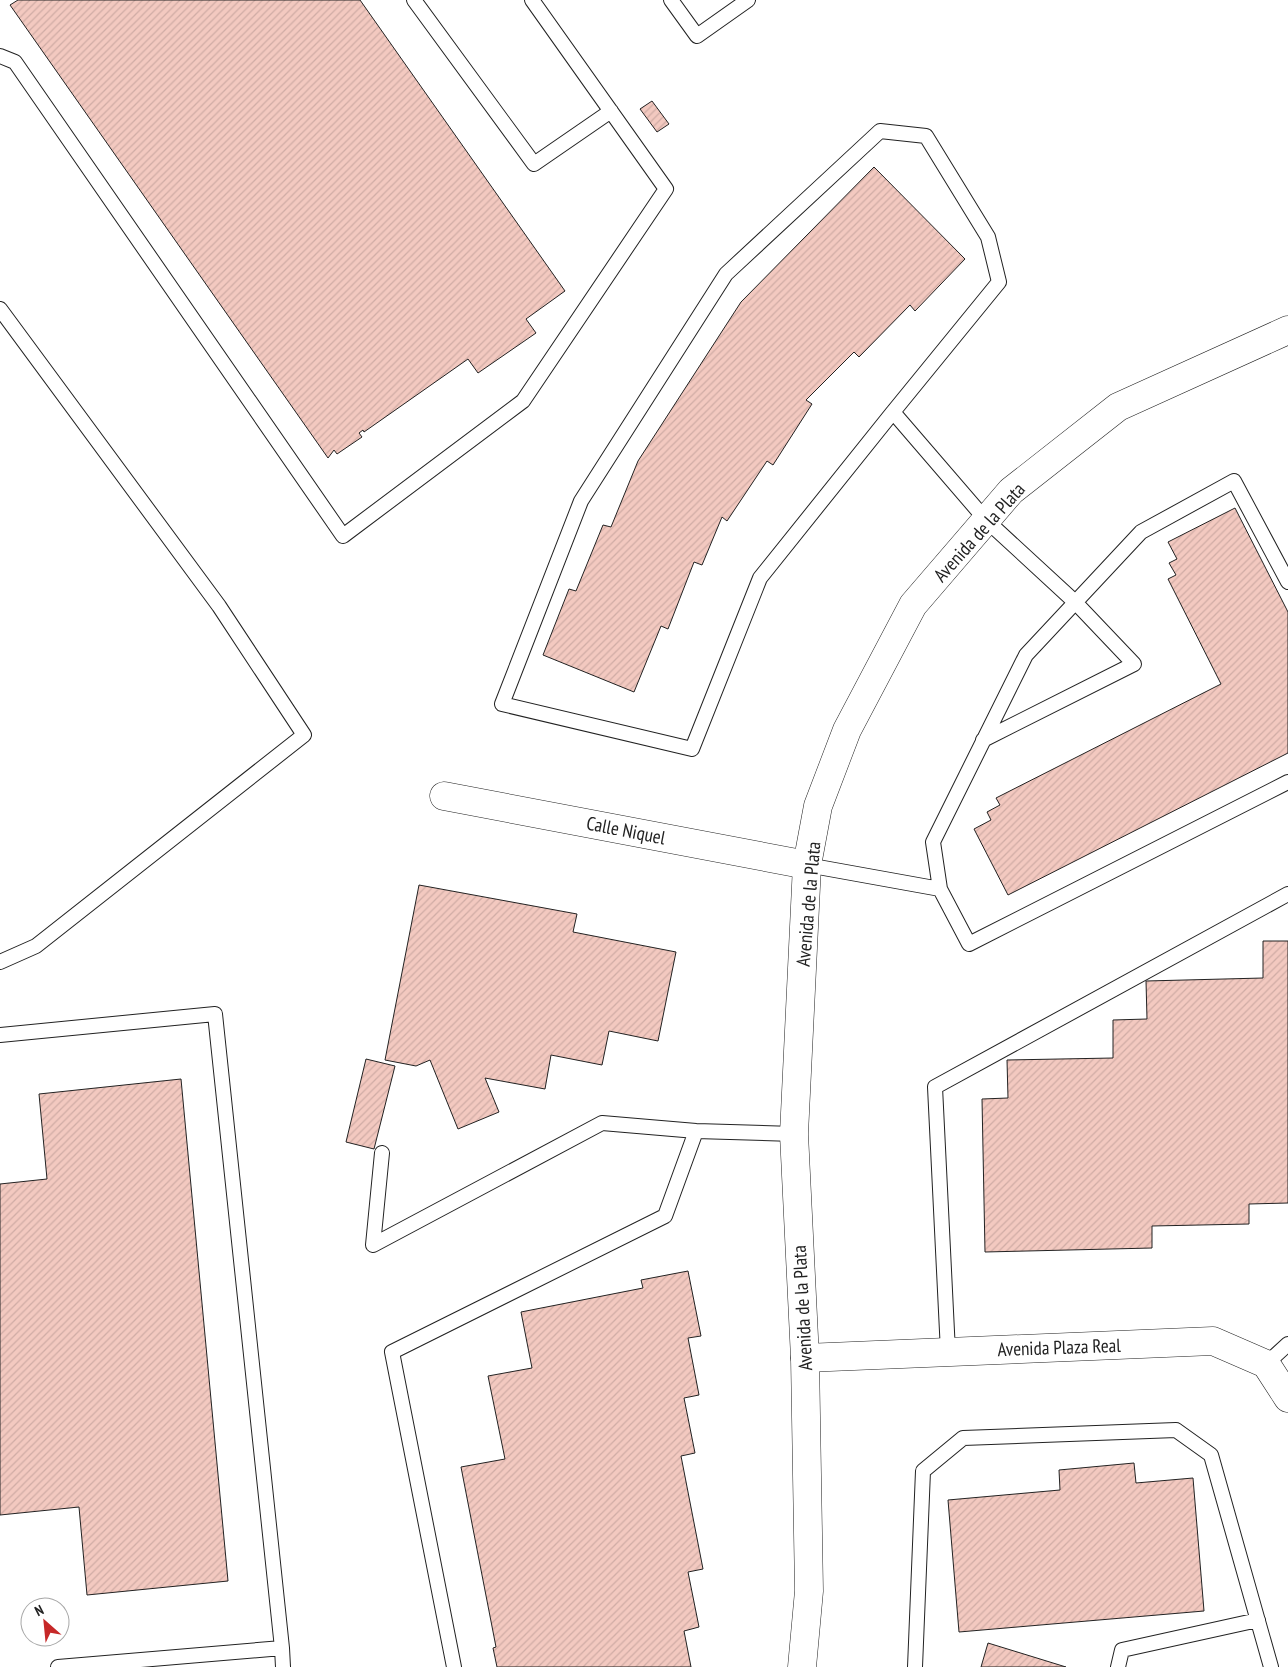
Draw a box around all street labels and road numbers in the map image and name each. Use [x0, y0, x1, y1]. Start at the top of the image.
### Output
street label: Avenida de la Plata [928, 477, 1030, 587]
street label: Calle Niquel [585, 811, 668, 850]
street label: Avenida de la Plata [791, 840, 825, 968]
street label: Avenida de la Plata [787, 1245, 817, 1371]
street label: Avenida Plaza Real [997, 1333, 1122, 1361]

